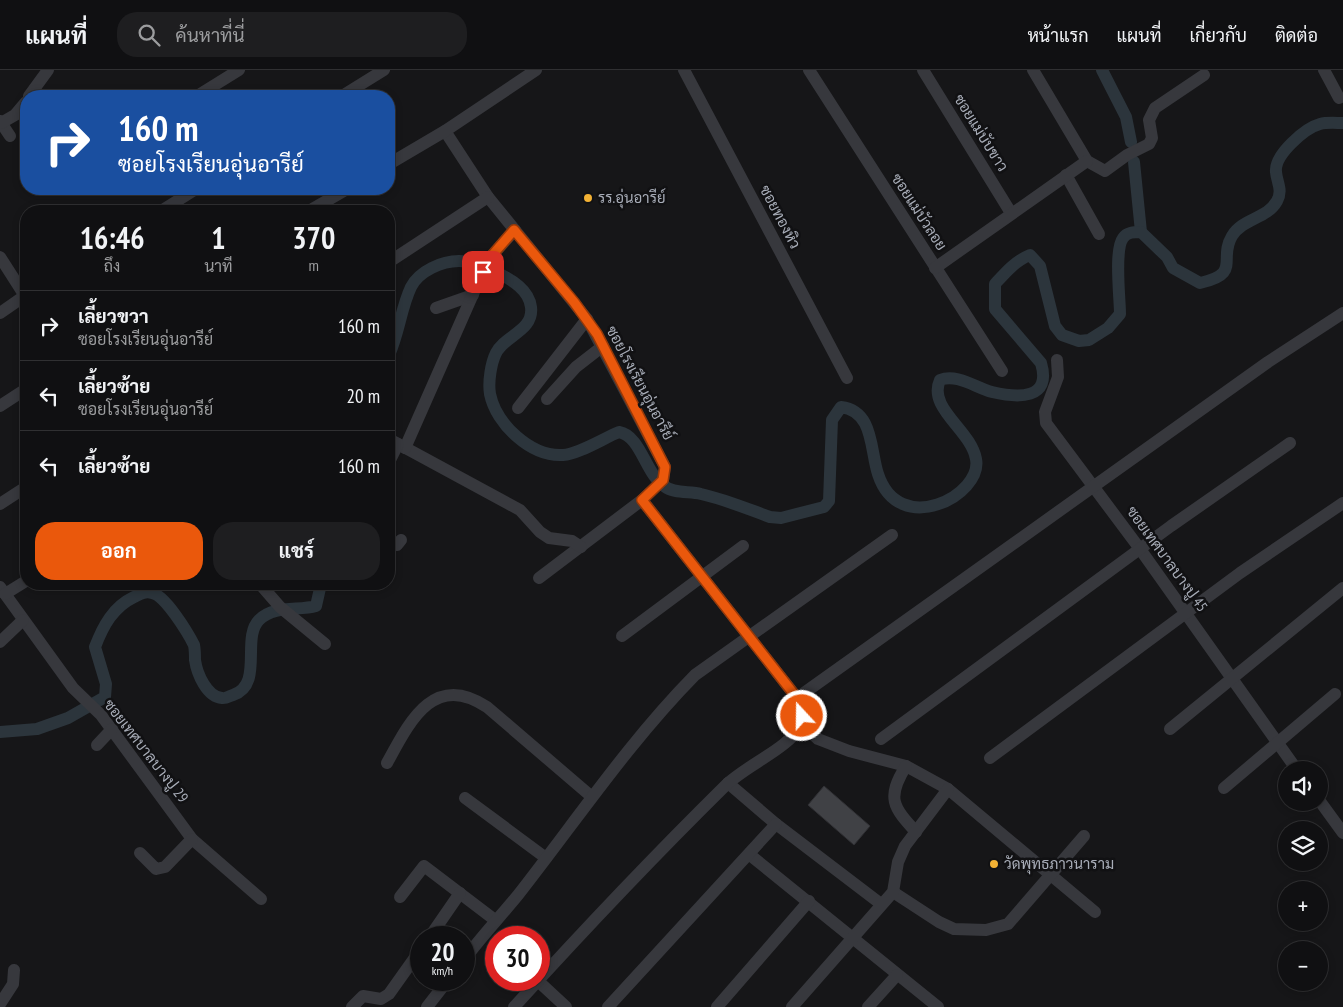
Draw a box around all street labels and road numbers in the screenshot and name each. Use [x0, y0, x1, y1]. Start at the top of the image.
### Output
street label: ซอยแม่บับขาว [950, 90, 1013, 175]
street label: ซอยแม่บัวลอย [887, 170, 951, 254]
street label: ซอยทองหิว [756, 182, 805, 252]
street label: ซอยโรงเรียนอุ่นอารีย์ [601, 322, 679, 444]
street label: ซอยเทศบาลบางปู 45 [1122, 502, 1212, 616]
street label: ซอยเทศบาลบางปู 29 [99, 695, 193, 807]

